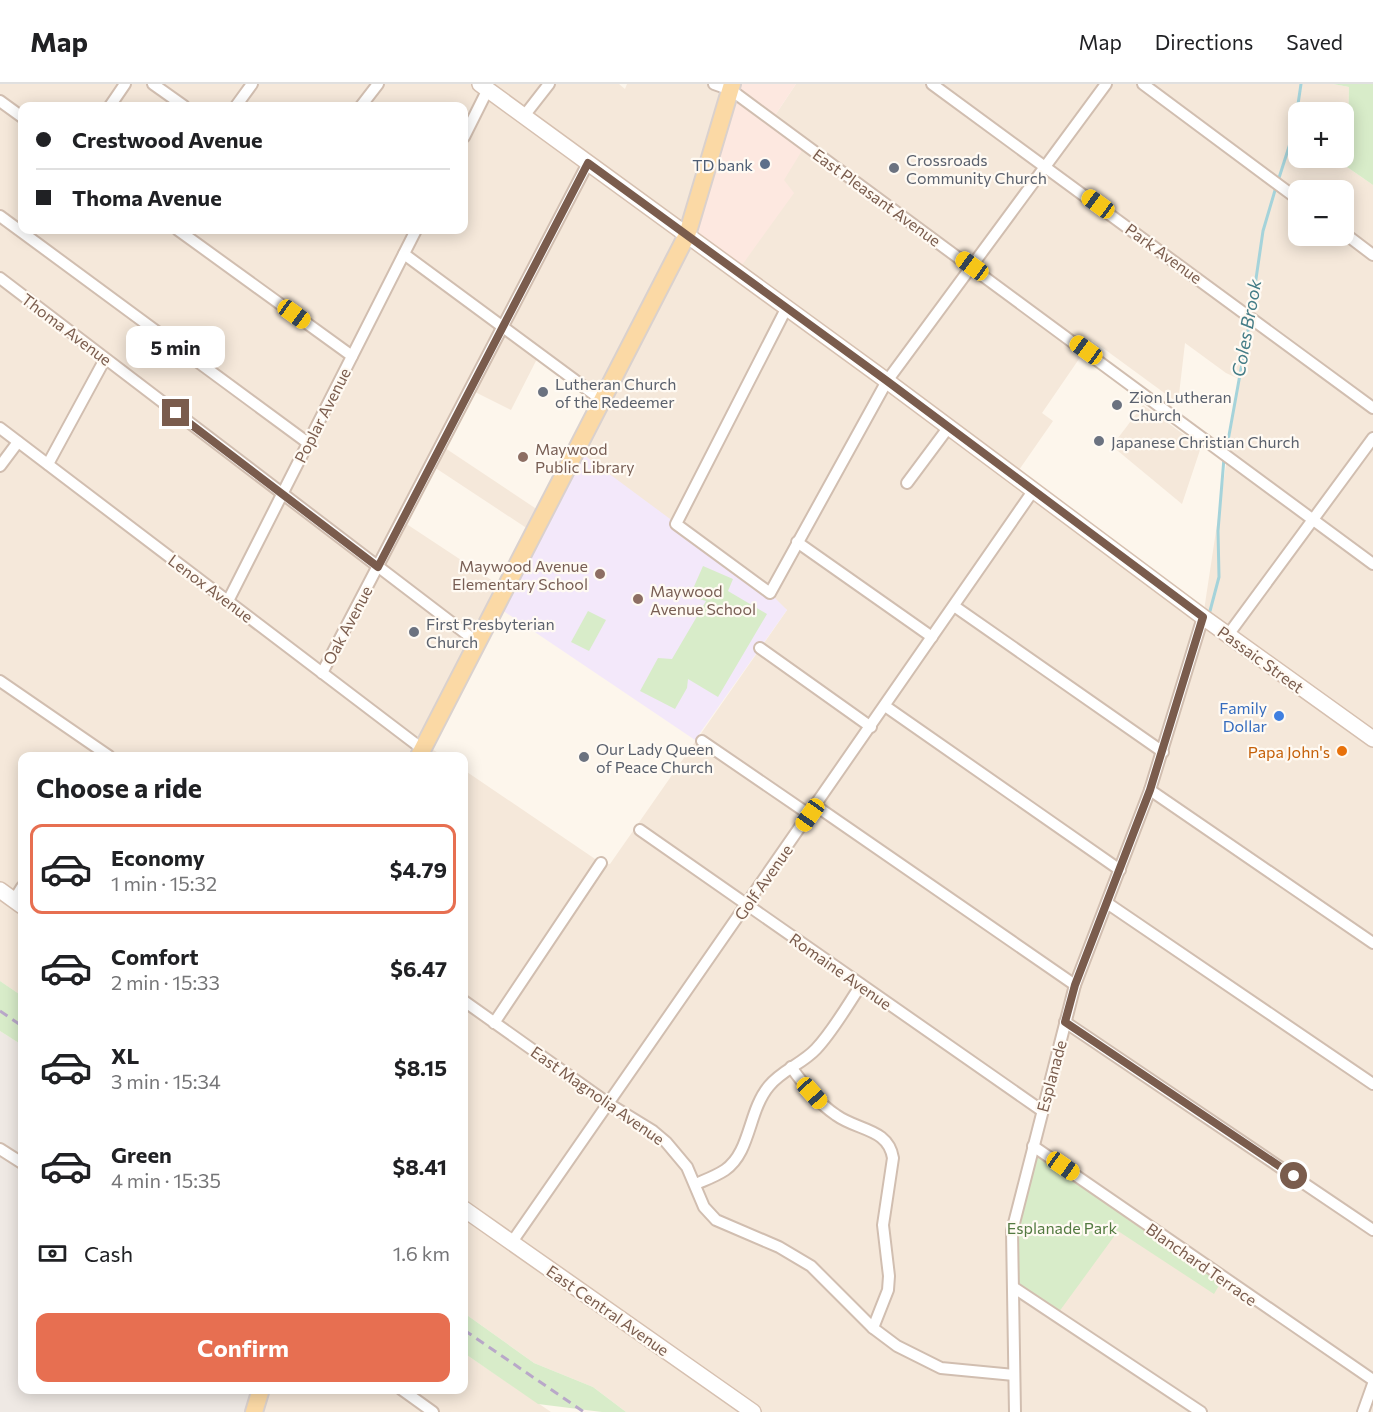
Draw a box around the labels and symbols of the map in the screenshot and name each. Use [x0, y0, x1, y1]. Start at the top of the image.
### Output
street label: East Pleasant Avenue [809, 144, 945, 250]
place label: Crossroads Community Church [906, 150, 1047, 187]
place label: TD bank [692, 155, 753, 174]
marker: TD bank [758, 157, 772, 171]
marker: Crossroads Community Church [887, 161, 901, 175]
car [1078, 186, 1118, 222]
street label: Park Avenue [1122, 219, 1206, 287]
car [952, 248, 992, 284]
water label: Coles Brook [1227, 276, 1266, 378]
street label: Thoma Avenue [18, 289, 116, 369]
car [274, 296, 314, 332]
callout: 5 min [126, 326, 225, 368]
car [1066, 332, 1106, 368]
street label: Poplar Avenue [290, 364, 354, 466]
place label: Lutheran Church of the Redeemer [555, 374, 676, 411]
marker: Lutheran Church of the Redeemer [536, 385, 550, 399]
place label: Zion Lutheran Church [1129, 387, 1232, 424]
marker: Zion Lutheran Church [1110, 398, 1124, 412]
route end [162, 399, 189, 426]
place label: Japanese Christian Church [1111, 432, 1300, 451]
marker: Japanese Christian Church [1092, 434, 1106, 448]
place label: Maywood Public Library [535, 439, 635, 476]
marker: Maywood Public Library [516, 450, 530, 464]
street label: Lenox Avenue [165, 550, 257, 626]
place label: Maywood Avenue Elementary School [452, 556, 588, 593]
marker: Maywood Avenue Elementary School [593, 567, 607, 581]
place label: Maywood Avenue School [650, 581, 756, 618]
street label: Oak Avenue [318, 582, 376, 668]
marker: Maywood Avenue School [631, 592, 645, 606]
place label: First Presbyterian Church [426, 614, 555, 651]
street label: Passaic Street [1214, 621, 1308, 697]
marker: First Presbyterian Church [407, 625, 421, 639]
place label: Family Dollar [1219, 698, 1268, 735]
marker: Family Dollar [1272, 709, 1286, 723]
place label: Our Lady Queen of Peace Church [596, 739, 714, 776]
place label: Papa John's [1248, 742, 1330, 761]
marker: Papa John's [1335, 744, 1349, 758]
marker: Our Lady Queen of Peace Church [577, 750, 591, 764]
car [792, 795, 828, 835]
street label: Golf Avenue [730, 840, 796, 924]
street label: Romaine Avenue [786, 929, 896, 1013]
street label: Esplanade [1032, 1038, 1070, 1114]
street label: East Magnolia Avenue [528, 1042, 668, 1148]
car [793, 1074, 831, 1112]
car [1043, 1148, 1083, 1184]
route start [1280, 1162, 1307, 1189]
park label: Esplanade Park [1007, 1218, 1118, 1237]
street label: Blanchard Terrace [1143, 1219, 1261, 1309]
street label: East Central Avenue [543, 1261, 673, 1359]

